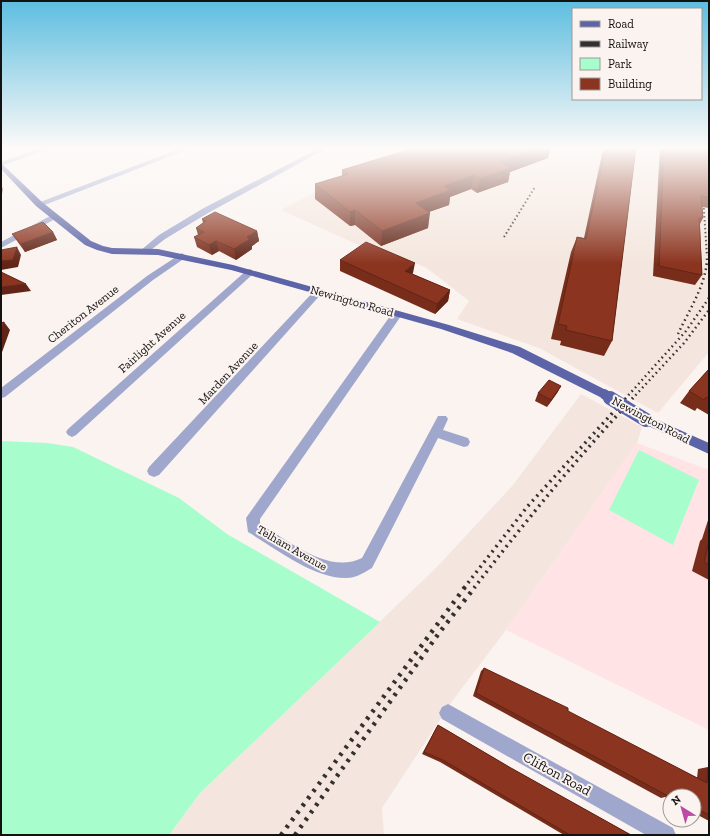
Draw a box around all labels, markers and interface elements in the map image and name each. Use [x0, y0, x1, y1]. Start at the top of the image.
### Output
legend [572, 8, 702, 100]
text: Road [608, 17, 634, 31]
text: Railway [608, 37, 649, 51]
text: Park [608, 57, 633, 71]
text: Building [608, 77, 652, 91]
street label: Cheriton Avenue [45, 282, 122, 346]
street label: Newington Road [309, 282, 396, 320]
street label: Fairlight Avenue [116, 308, 189, 376]
street label: Marden Avenue [195, 338, 261, 407]
street label: Newington Road [610, 394, 693, 447]
street label: Telham Avenue [254, 522, 330, 574]
street label: Clifton Road [520, 748, 594, 800]
north arrow [662, 788, 702, 828]
text: N [669, 792, 684, 808]

